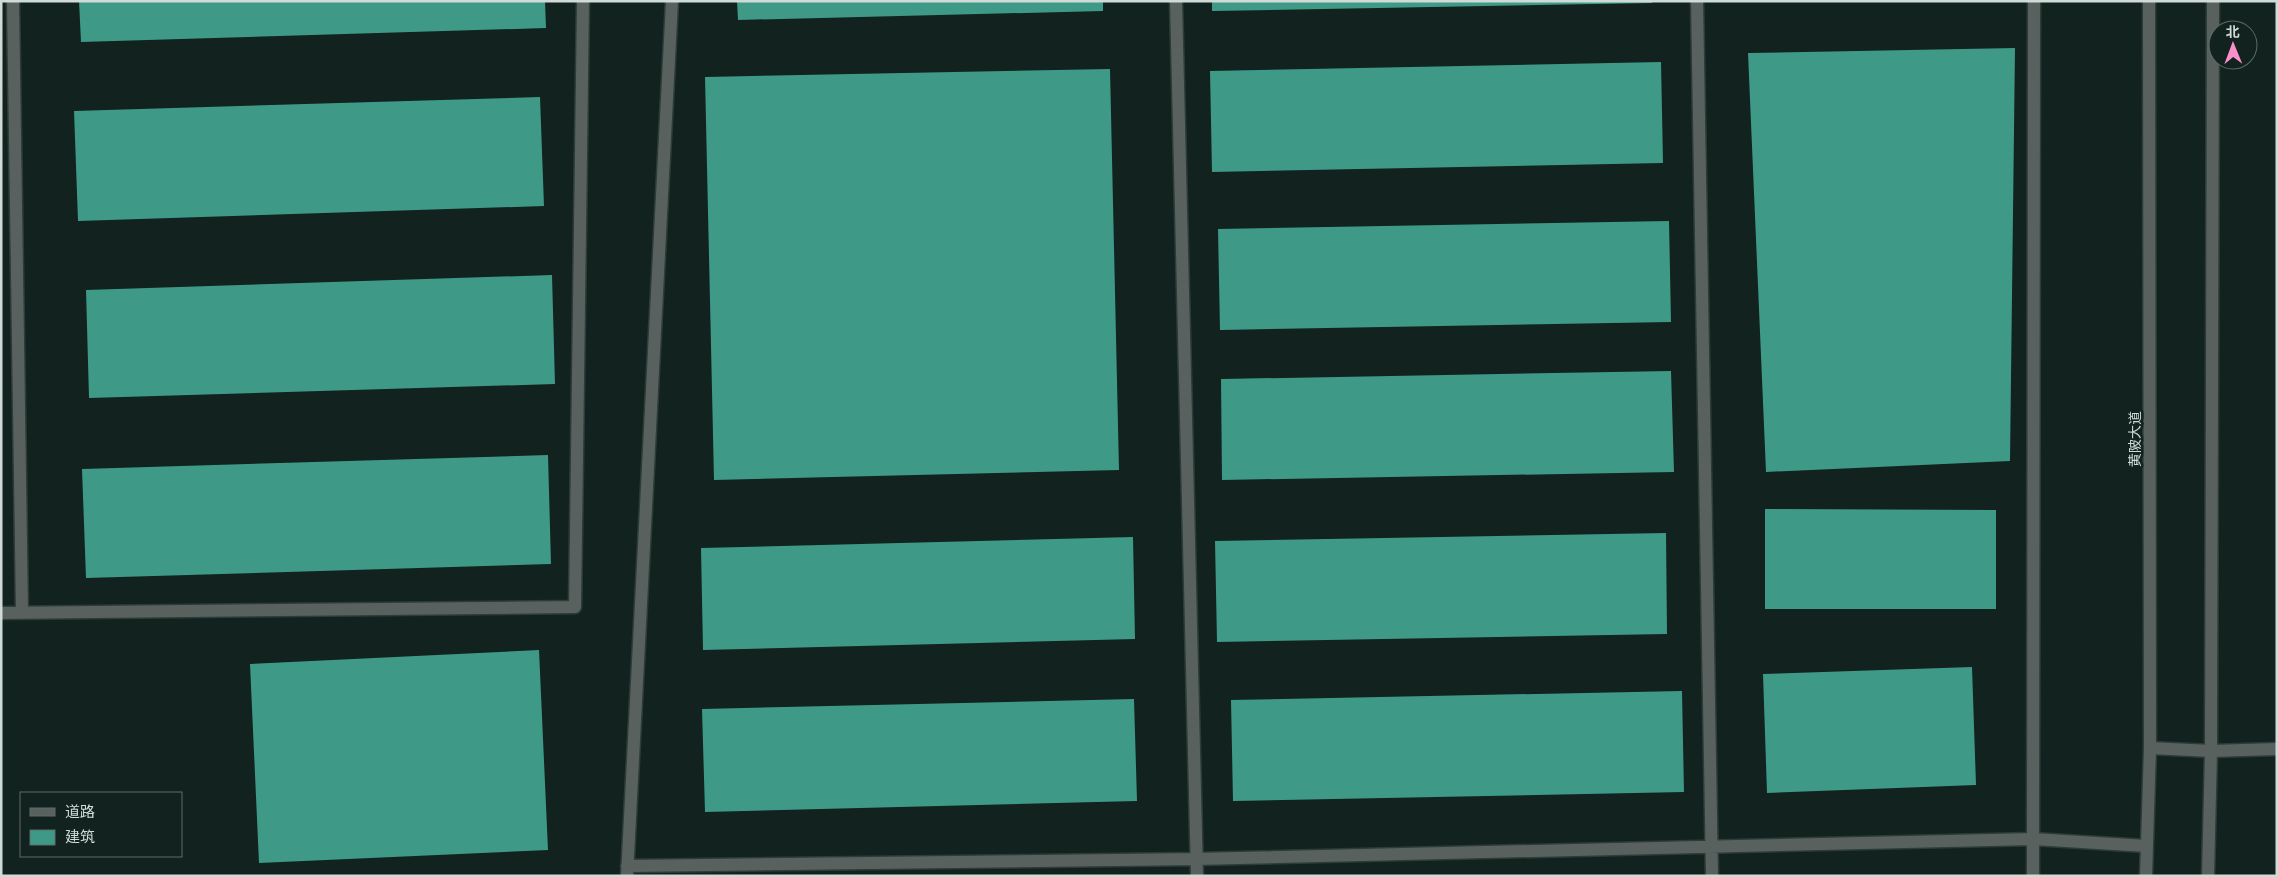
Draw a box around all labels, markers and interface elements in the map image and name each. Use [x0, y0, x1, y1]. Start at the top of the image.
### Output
north arrow [2208, 20, 2258, 70]
text: 北 [2226, 23, 2240, 41]
street label: 黄陂大道 [2126, 411, 2144, 467]
legend [20, 792, 182, 857]
text: 道路 [65, 802, 95, 821]
text: 建筑 [65, 827, 95, 846]

